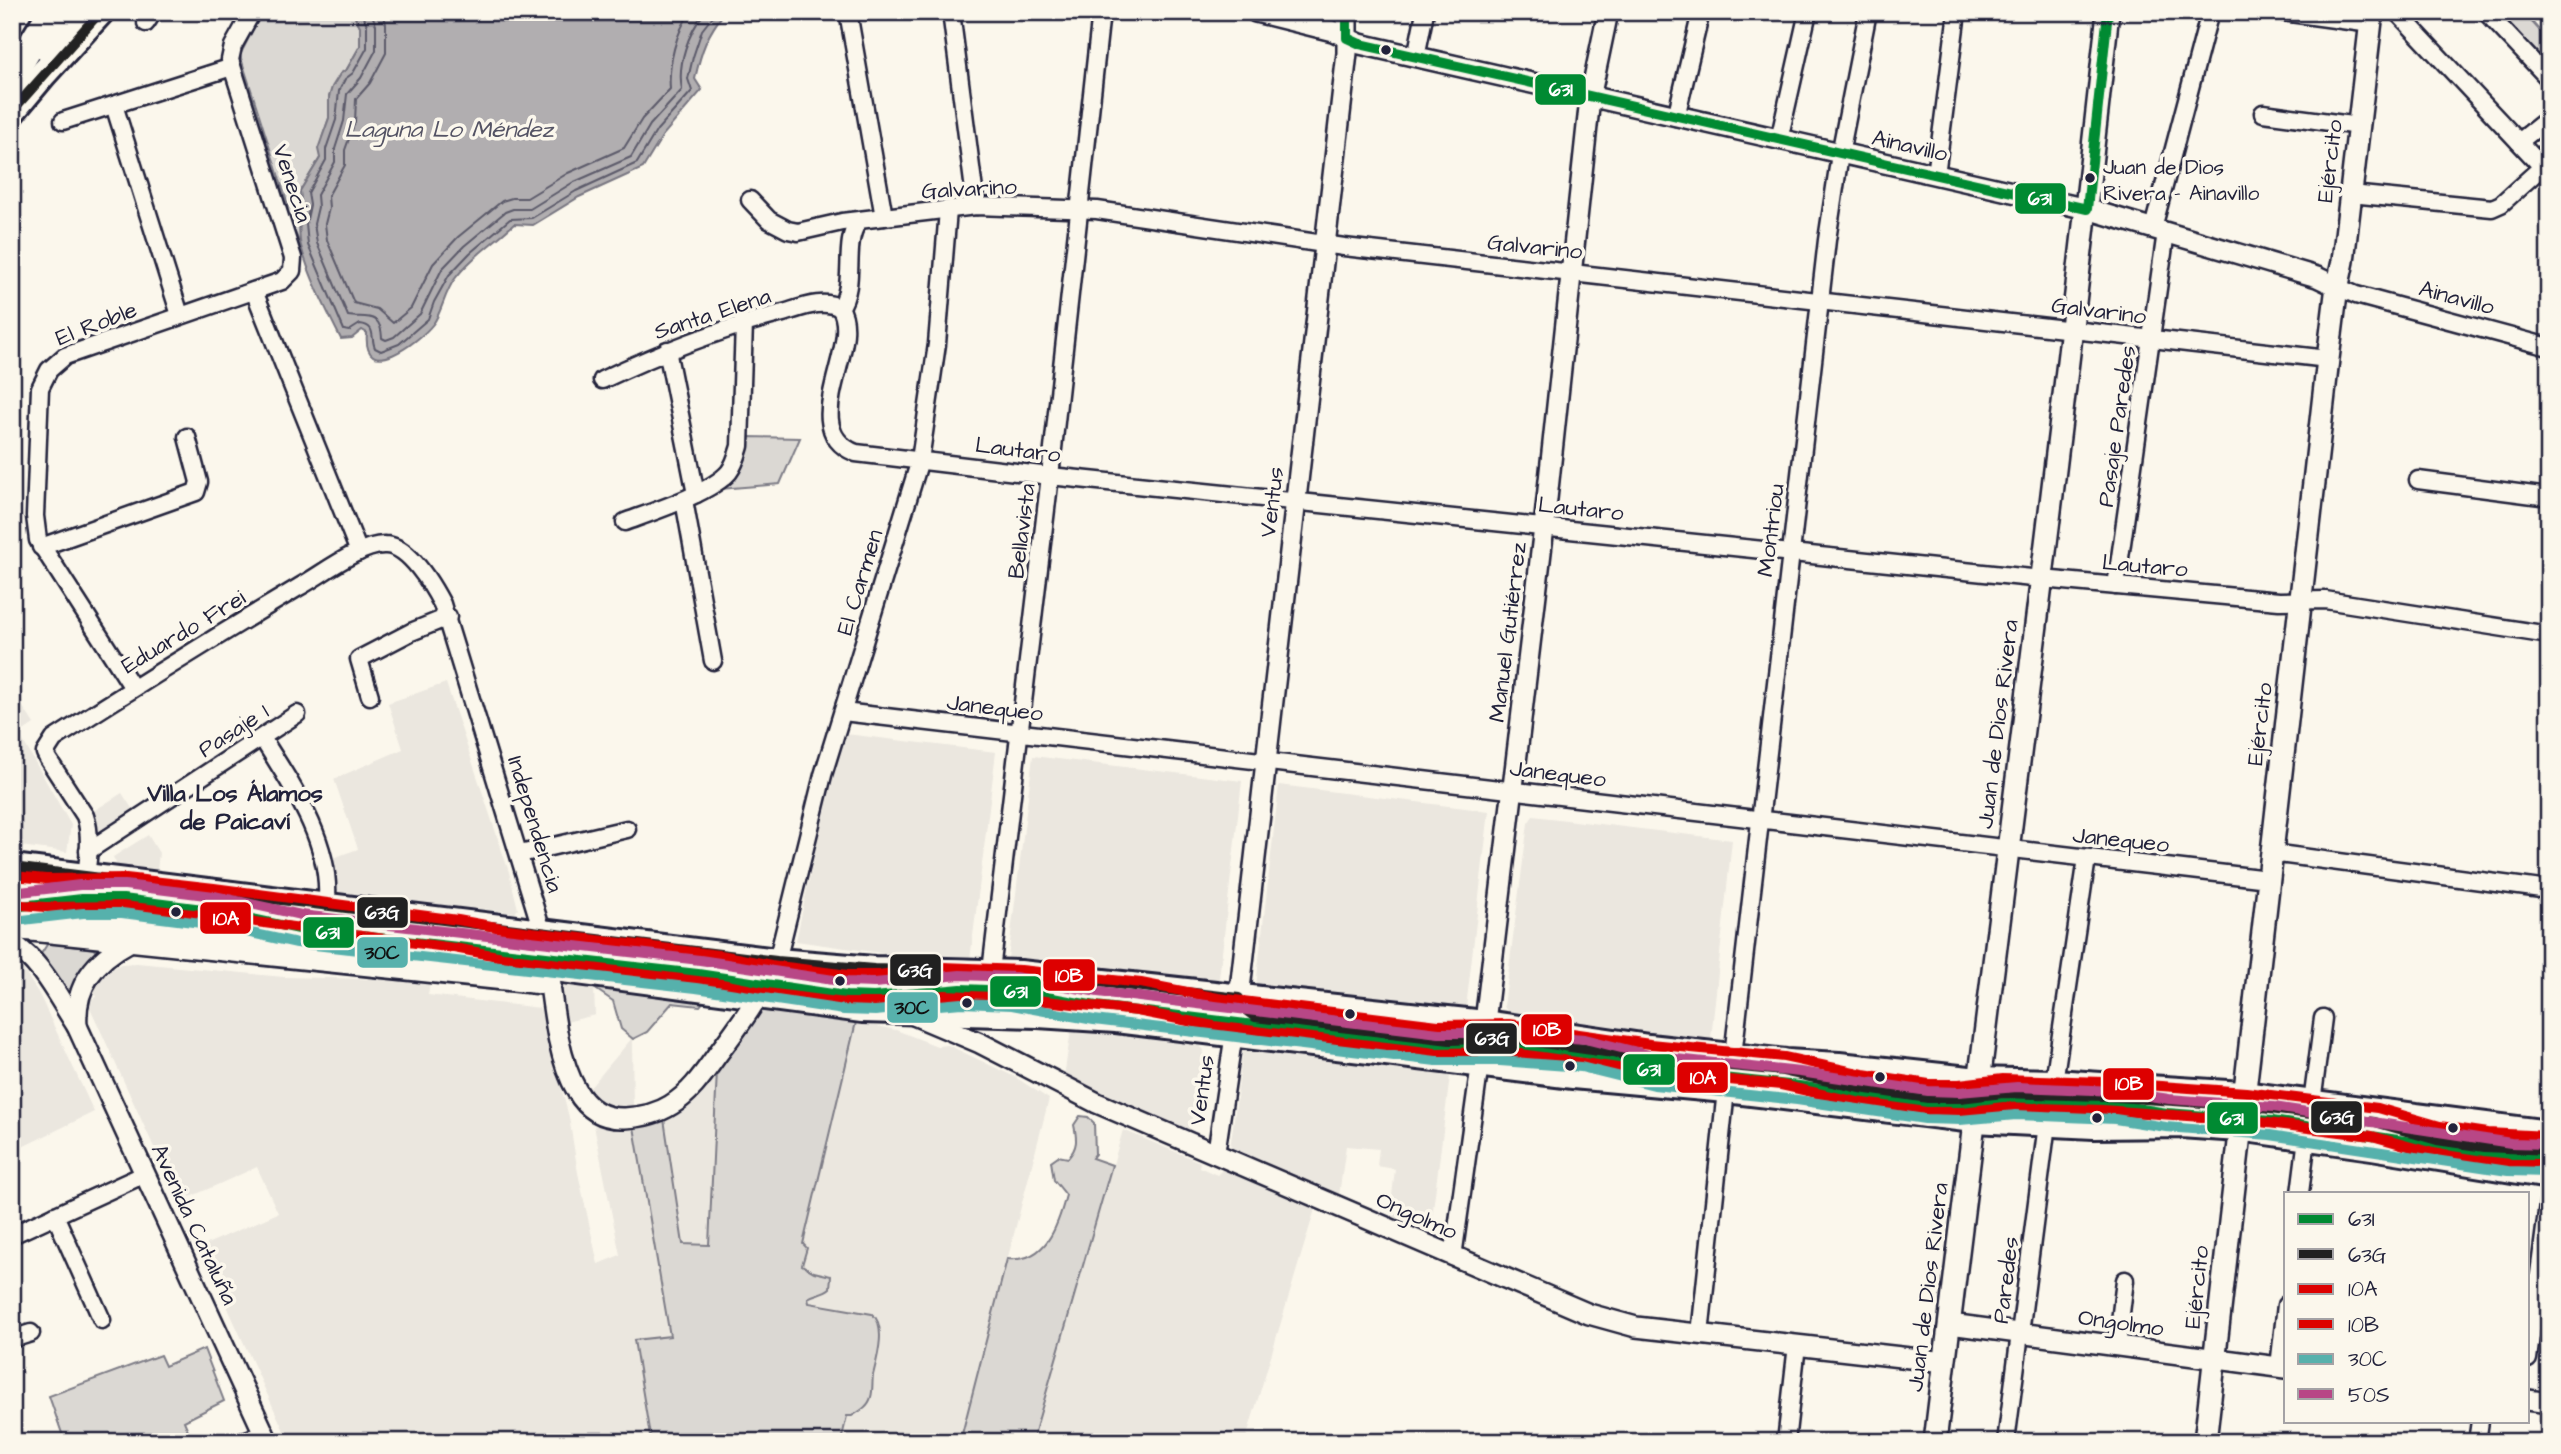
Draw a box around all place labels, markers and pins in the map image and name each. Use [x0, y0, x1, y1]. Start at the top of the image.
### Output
unlabelled marker [1379, 43, 1393, 57]
place label: Juan de Dios Rivera - Ainavillo [2103, 153, 2259, 208]
marker: Juan de Dios Rivera - Ainavillo [2083, 171, 2097, 185]
unlabelled marker [169, 905, 183, 919]
unlabelled marker [833, 974, 847, 988]
unlabelled marker [960, 996, 974, 1010]
unlabelled marker [1343, 1007, 1357, 1021]
unlabelled marker [1563, 1059, 1577, 1073]
unlabelled marker [1873, 1070, 1887, 1084]
unlabelled marker [2090, 1111, 2104, 1125]
unlabelled marker [2446, 1121, 2460, 1135]

